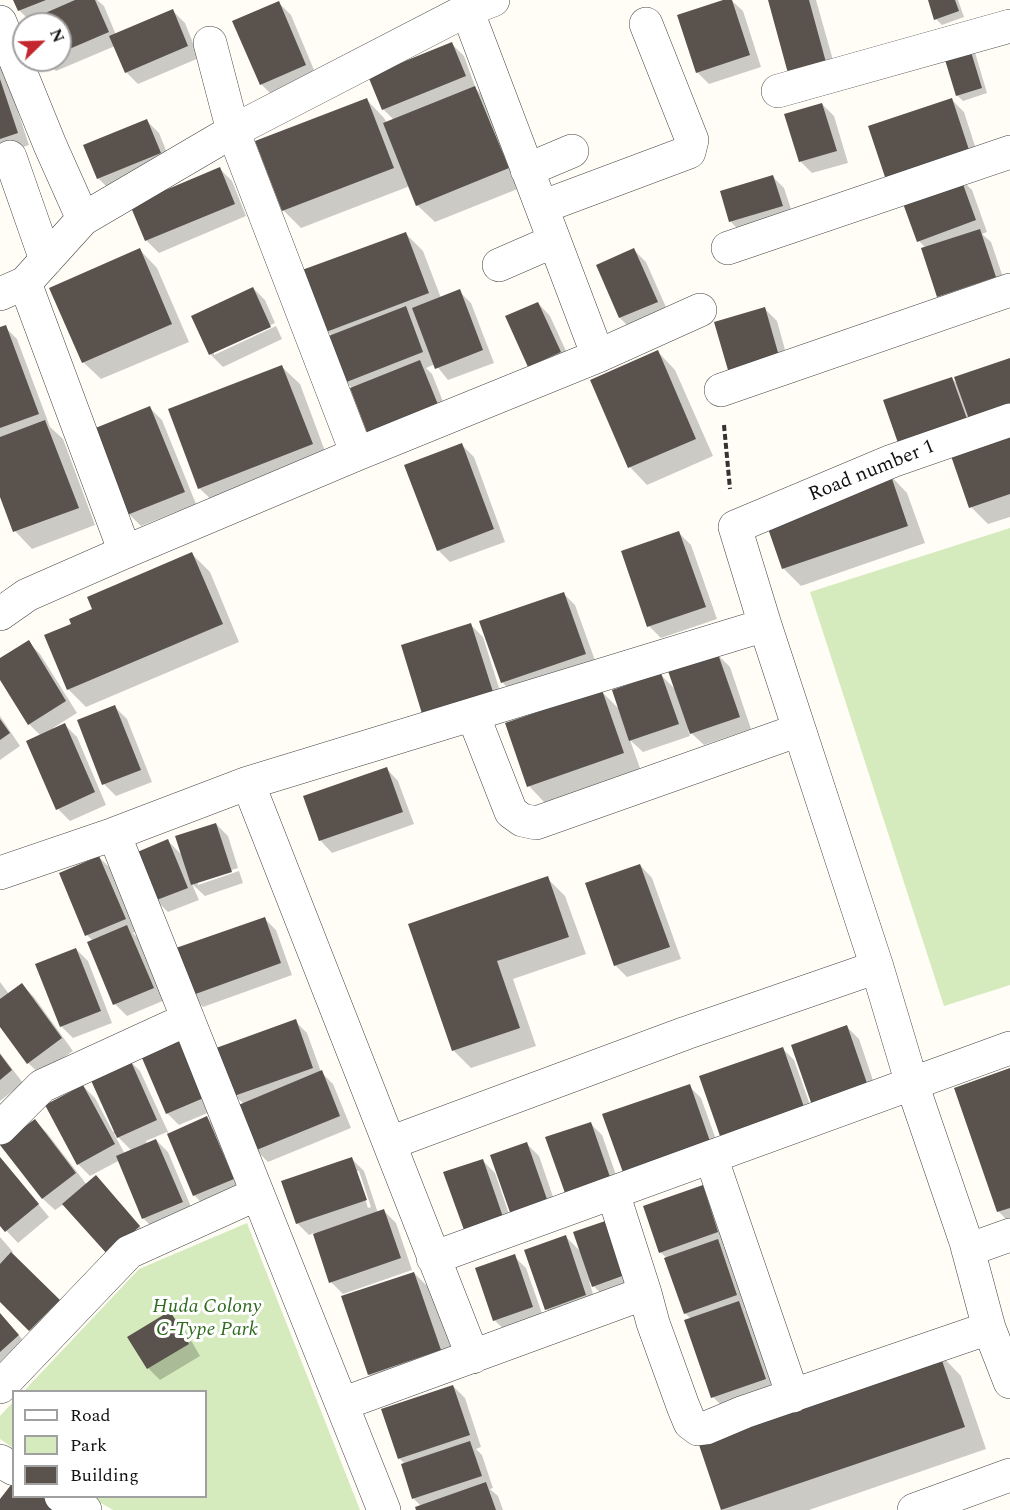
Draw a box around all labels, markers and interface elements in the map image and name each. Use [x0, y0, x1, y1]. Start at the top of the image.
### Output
north arrow [12, 12, 72, 72]
text: N [43, 25, 70, 46]
street label: Road number 1 [805, 436, 939, 508]
park label: Huda Colony C-Type Park [153, 1296, 261, 1343]
legend [12, 1390, 207, 1498]
text: Road [70, 1402, 111, 1429]
text: Park [70, 1432, 107, 1459]
text: Building [70, 1462, 139, 1489]

